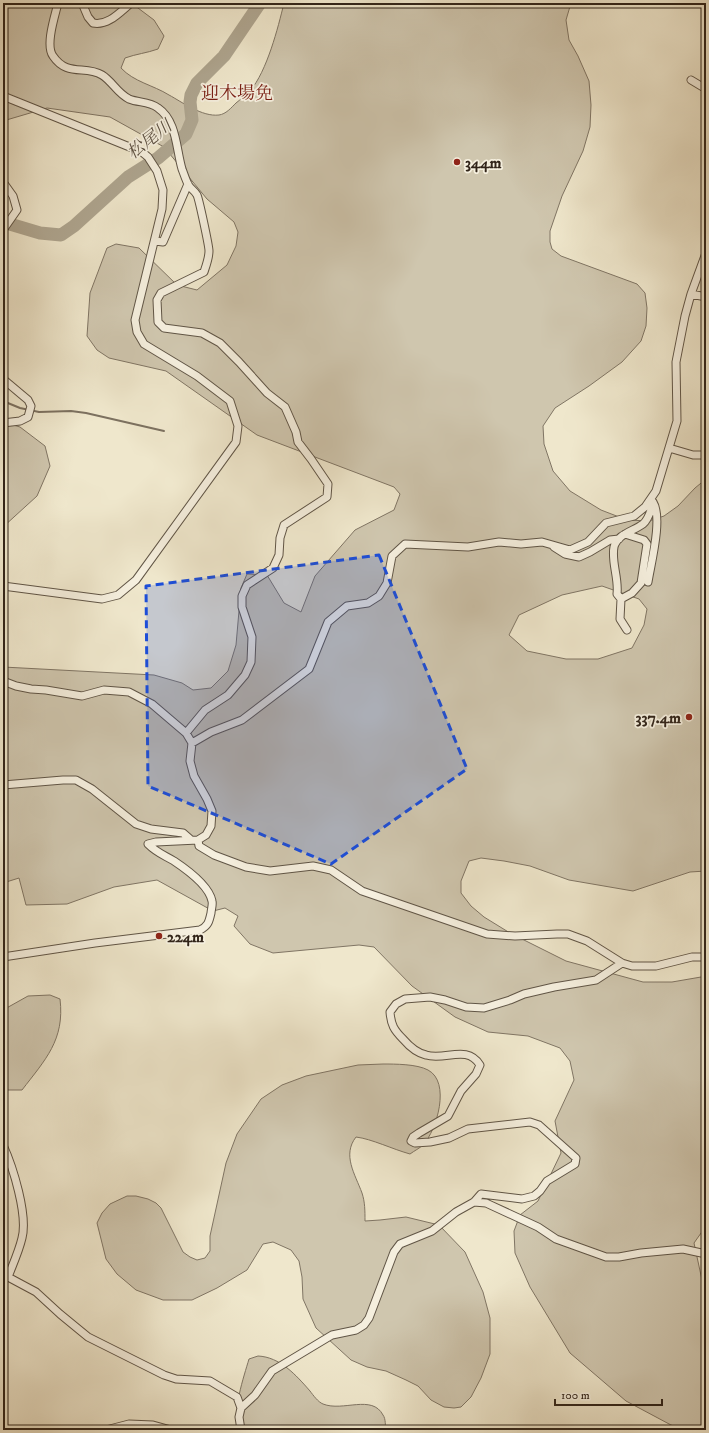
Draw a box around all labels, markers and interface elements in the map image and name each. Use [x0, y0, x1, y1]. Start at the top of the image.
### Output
district label: 迎木場免 [201, 83, 273, 105]
water label: 松尾川 [123, 114, 178, 164]
place label: 344m [465, 153, 501, 173]
marker: 344m [452, 157, 462, 167]
place label: 337.4m [636, 708, 681, 728]
marker: 337.4m [684, 712, 694, 722]
place label: 224m [167, 927, 204, 947]
marker: 224m [154, 931, 164, 941]
scale bar [555, 1381, 662, 1407]
text: 100 m [561, 1388, 590, 1403]

